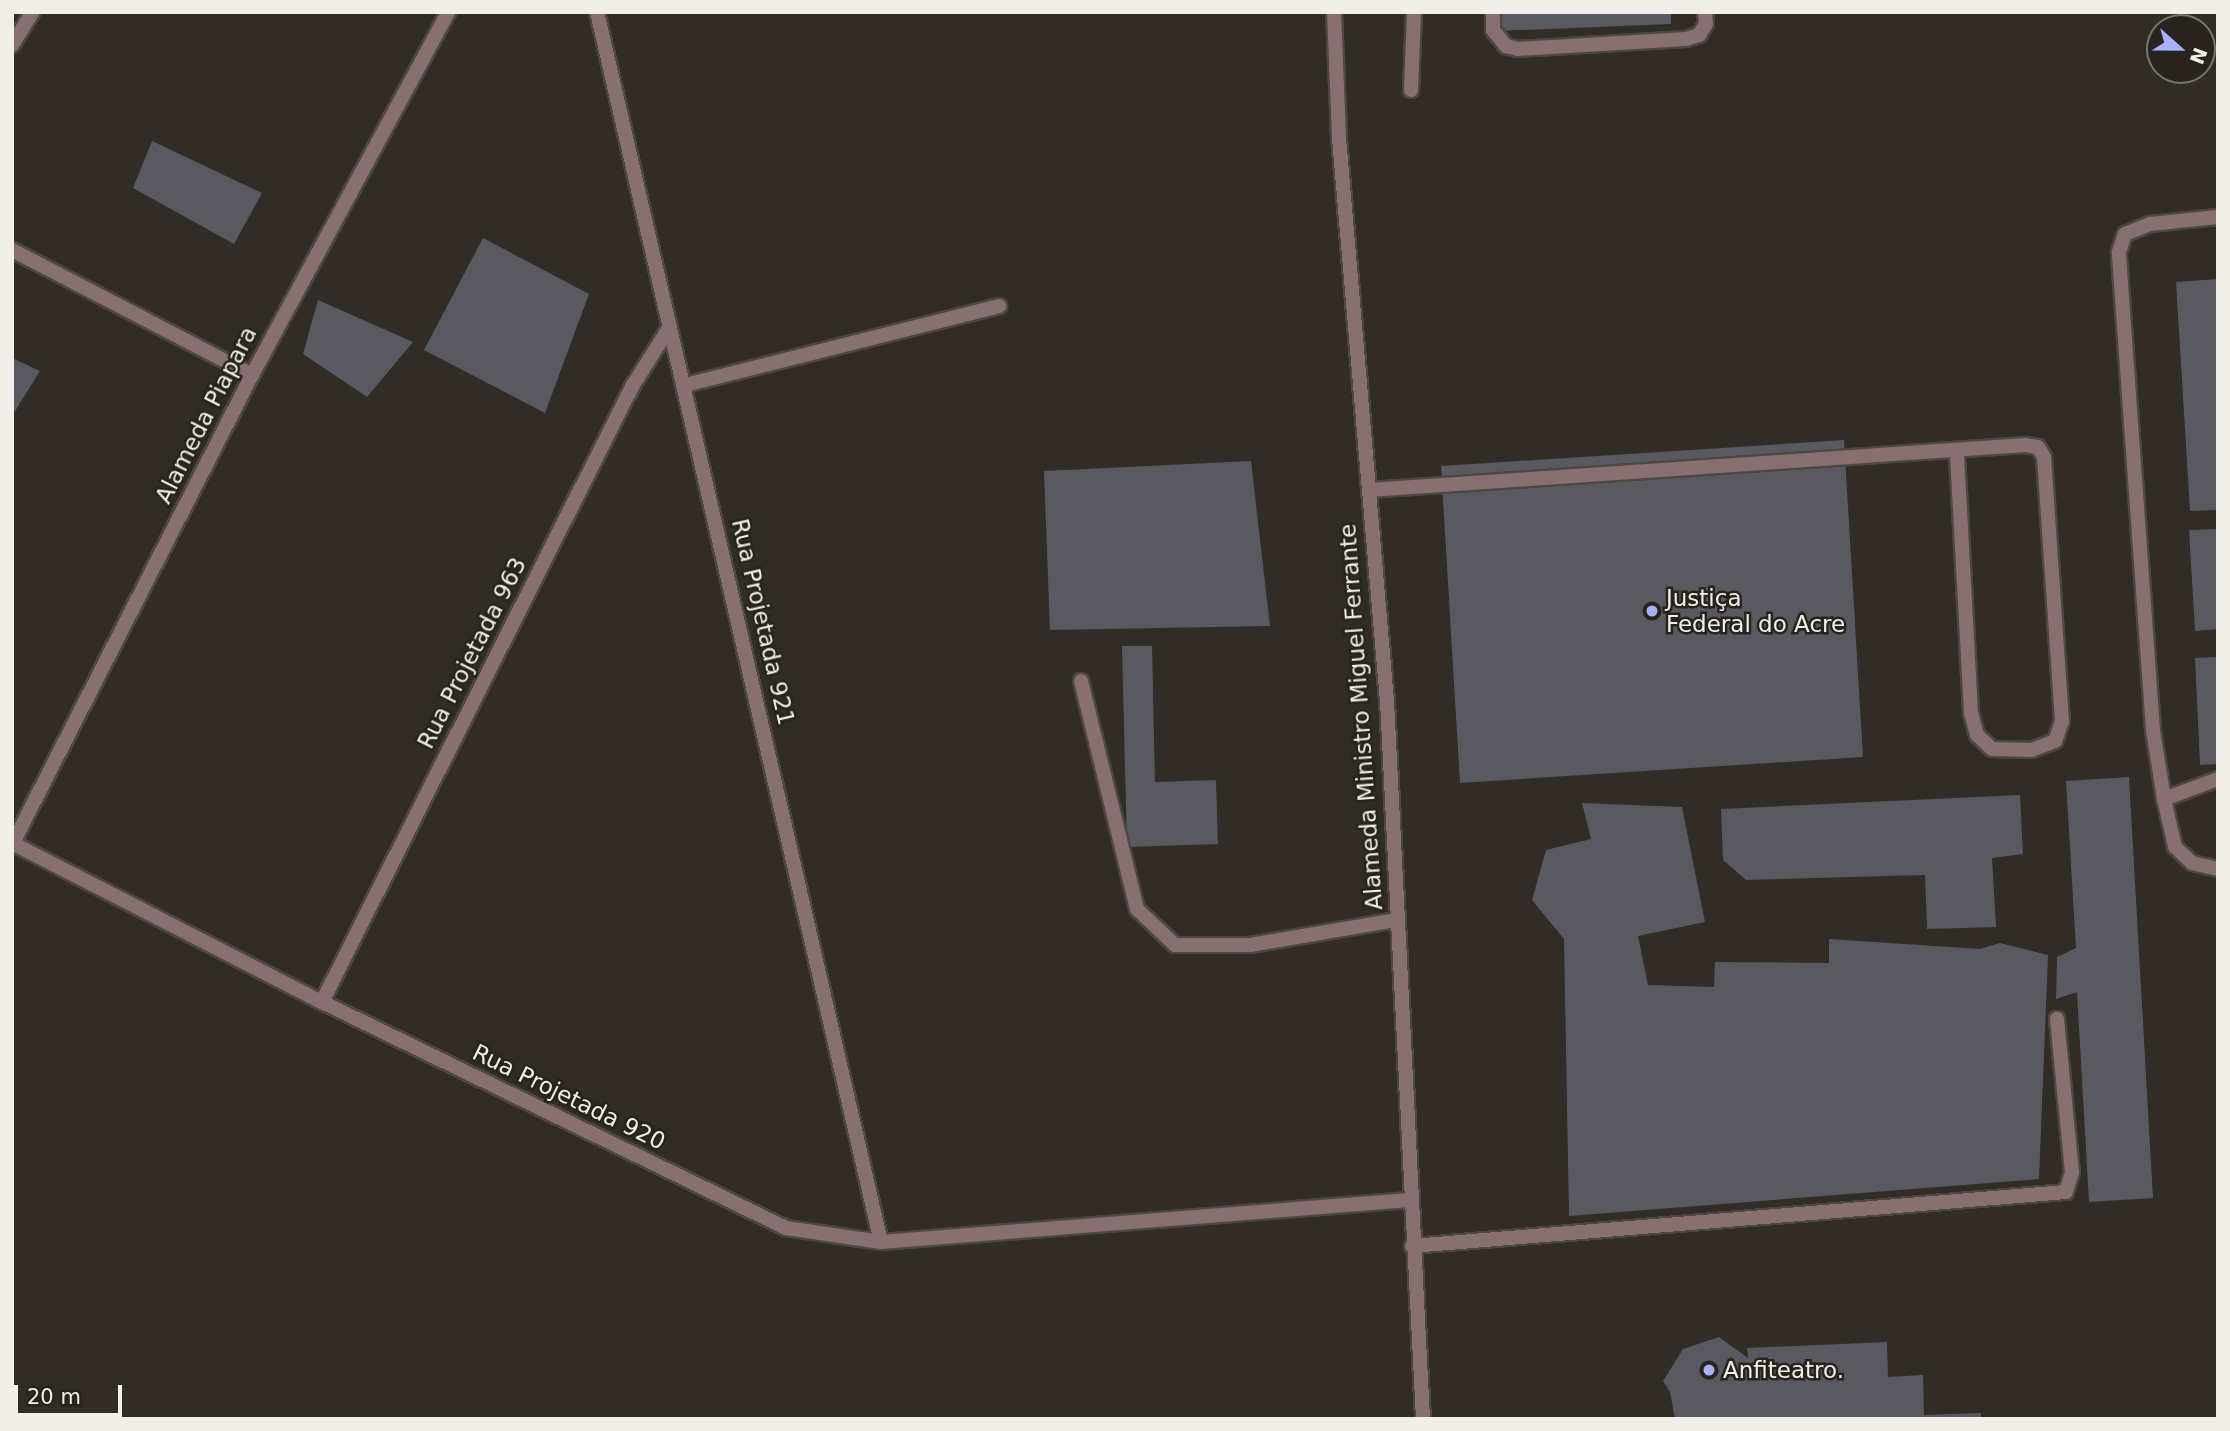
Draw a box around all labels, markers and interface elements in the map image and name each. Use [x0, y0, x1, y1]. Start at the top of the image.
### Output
north arrow [2146, 14, 2216, 84]
text: N [2186, 44, 2212, 67]
street label: Alameda Piapara [149, 322, 263, 508]
street label: Rua Projetada 921 [726, 516, 800, 728]
street label: Alameda Ministro Miguel Ferrante [1334, 523, 1388, 911]
street label: Rua Projetada 963 [412, 553, 532, 753]
place label: Justiça Federal do Acre [1666, 584, 1845, 638]
marker: Justiça Federal do Acre [1644, 603, 1660, 619]
street label: Rua Projetada 920 [468, 1038, 670, 1156]
place label: Anfiteatro. [1723, 1356, 1844, 1384]
marker: Anfiteatro. [1701, 1362, 1717, 1378]
scale bar [18, 1372, 126, 1416]
text: 20 m [27, 1385, 81, 1409]

